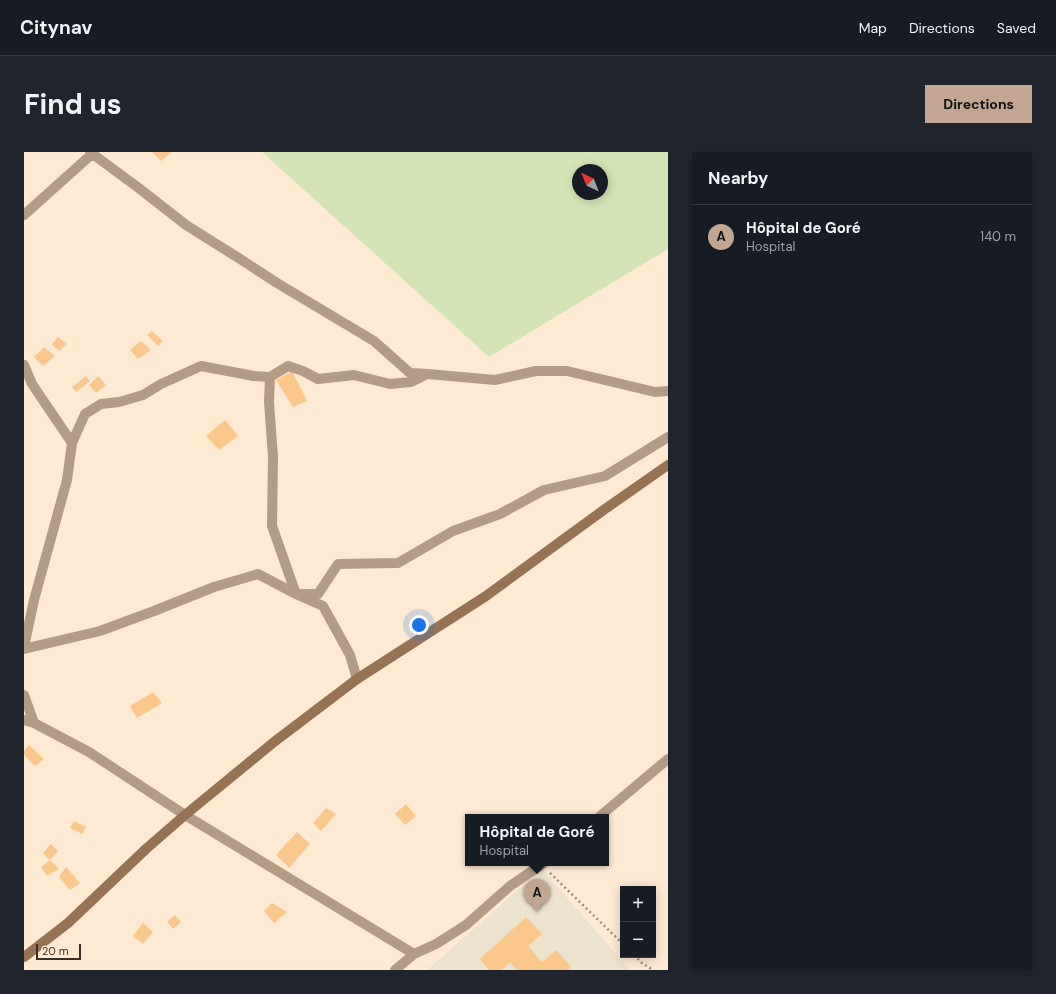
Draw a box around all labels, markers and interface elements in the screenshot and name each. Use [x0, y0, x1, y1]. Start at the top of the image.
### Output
text: Citynav [20, 15, 92, 40]
text: Map [859, 19, 887, 37]
text: Directions [909, 19, 975, 37]
text: Saved [997, 19, 1036, 37]
button: Directions [925, 85, 1032, 123]
text: Find us [24, 86, 122, 123]
north arrow [572, 164, 608, 200]
text: Nearby [708, 167, 768, 189]
text: Hôpital de Goré [746, 218, 861, 238]
text: A [716, 228, 726, 245]
text: 140 m [980, 228, 1016, 245]
text: Hospital [746, 238, 795, 255]
your location [409, 615, 429, 635]
popup [465, 814, 609, 866]
text: Hôpital de Goré [480, 822, 594, 842]
text: Hospital [480, 842, 529, 859]
pin: A [524, 879, 550, 912]
map controls [620, 886, 656, 958]
button: + [620, 886, 656, 922]
button: − [620, 922, 656, 958]
scale bar [36, 942, 81, 961]
text: 20 m [42, 944, 68, 958]

